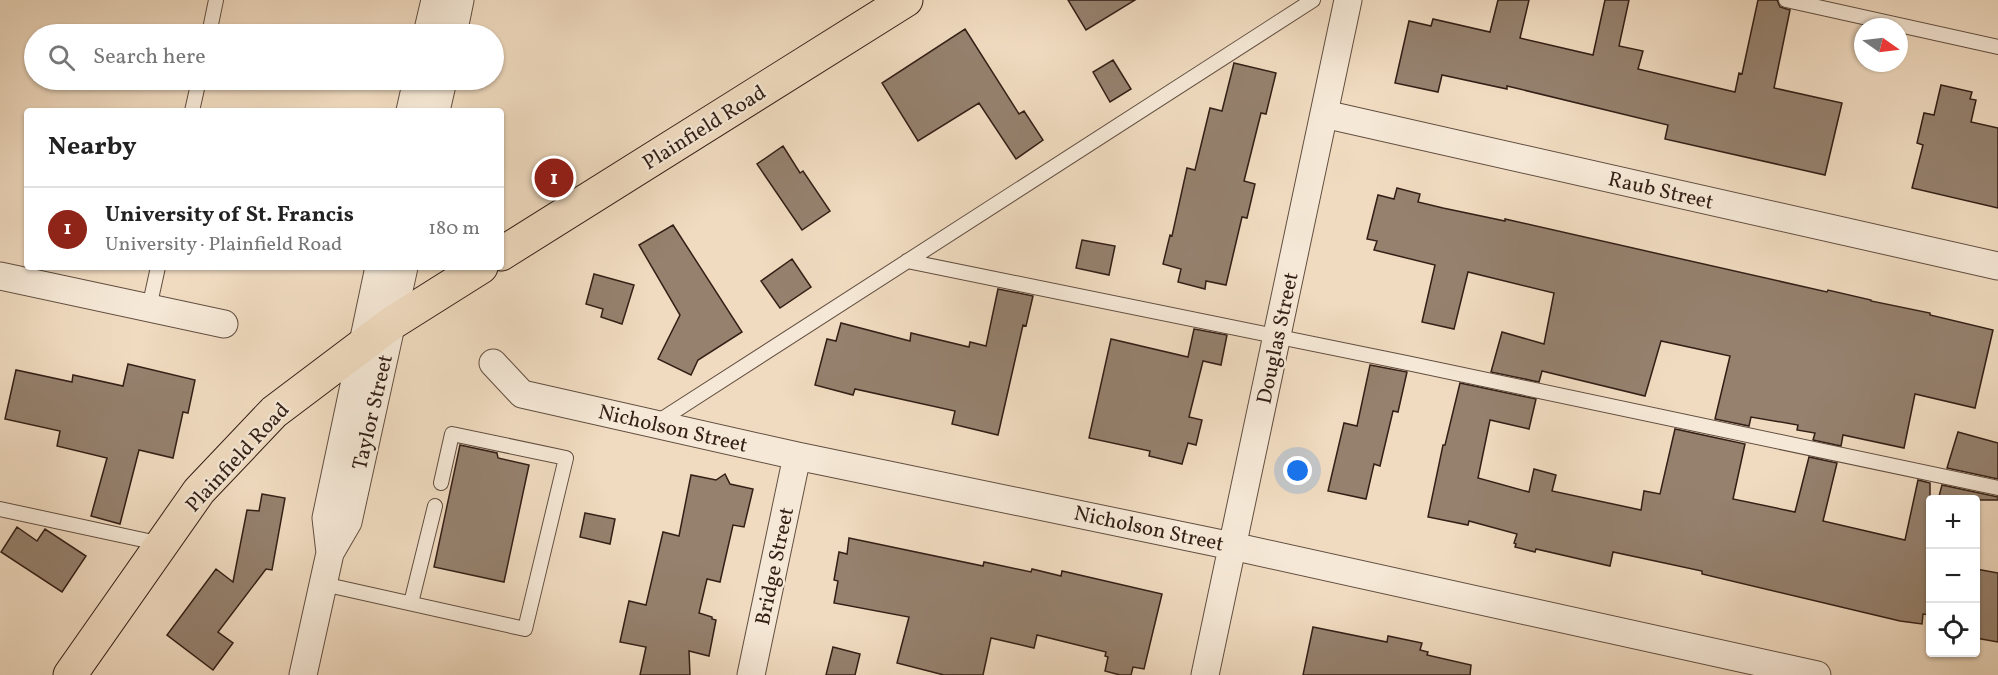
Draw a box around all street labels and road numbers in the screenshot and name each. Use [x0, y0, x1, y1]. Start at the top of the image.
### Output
street label: Plainfield Road [637, 79, 772, 178]
street label: Raub Street [1605, 165, 1716, 218]
street label: Douglas Street [1250, 270, 1307, 407]
street label: Taylor Street [346, 352, 401, 473]
street label: Plainfield Road [180, 397, 297, 519]
street label: Nicholson Street [595, 398, 750, 461]
street label: Nicholson Street [1071, 499, 1226, 560]
street label: Bridge Street [749, 505, 802, 628]

